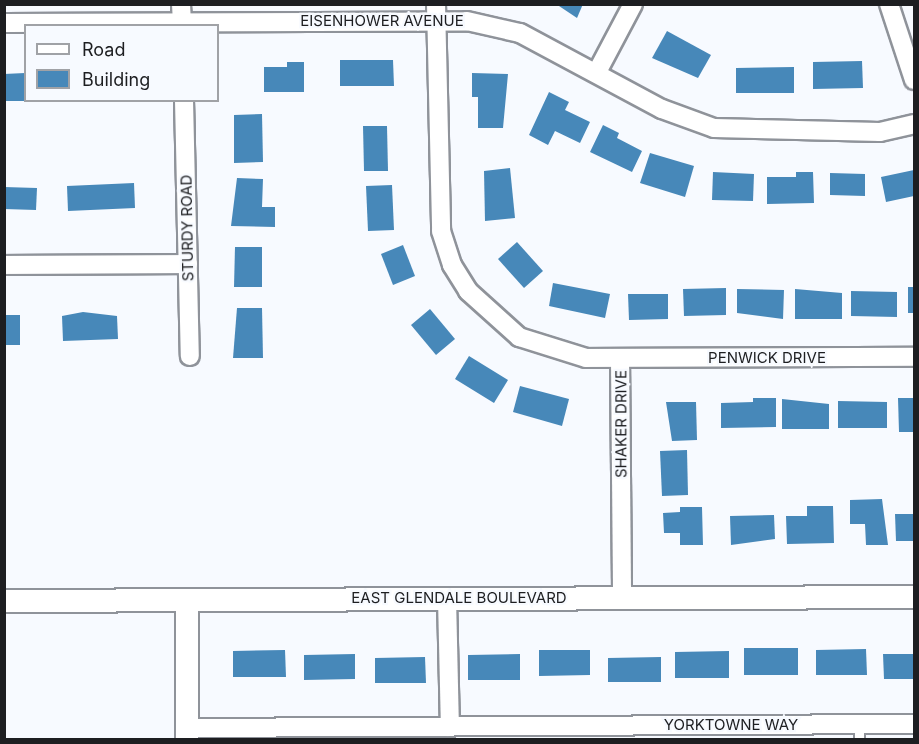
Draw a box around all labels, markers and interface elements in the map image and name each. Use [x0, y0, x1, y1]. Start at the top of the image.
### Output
street label: EISENHOWER AVENUE [300, 12, 464, 30]
legend [24, 24, 219, 102]
text: Road [82, 39, 125, 60]
text: Building [82, 69, 150, 90]
street label: STURDY ROAD [177, 175, 197, 281]
street label: PENWICK DRIVE [708, 349, 826, 367]
street label: SHAKER DRIVE [612, 370, 630, 478]
street label: EAST GLENDALE BOULEVARD [351, 589, 567, 607]
street label: YORKTOWNE WAY [664, 716, 798, 734]

